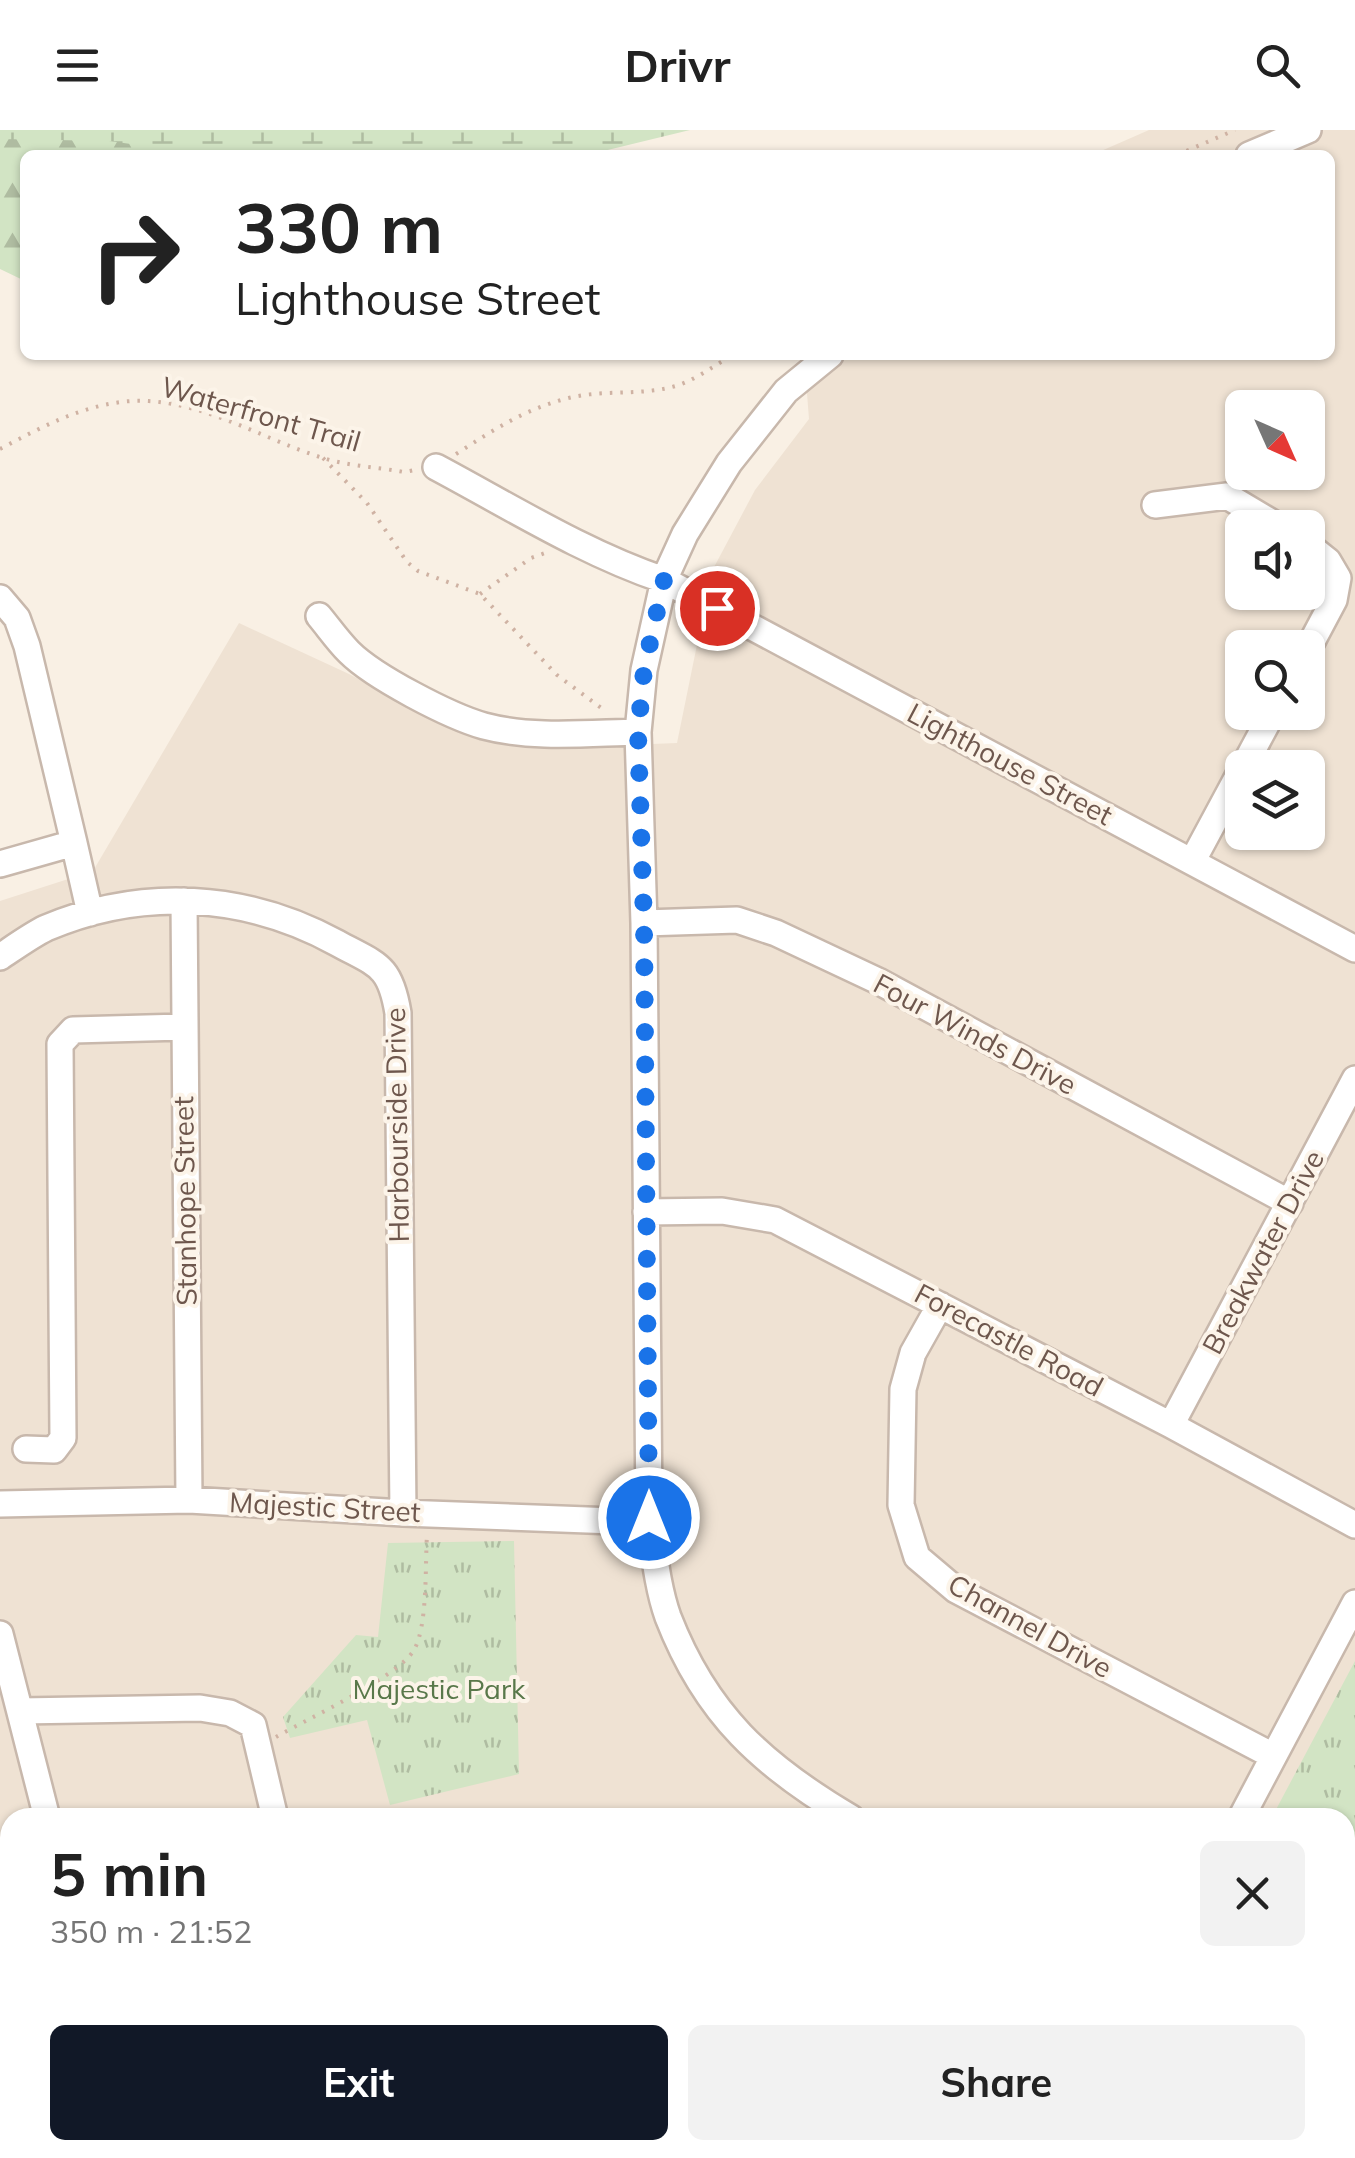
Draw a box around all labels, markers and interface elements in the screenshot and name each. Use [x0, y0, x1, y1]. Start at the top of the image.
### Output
text: Drivr [625, 37, 730, 93]
icon: menu [50, 38, 105, 93]
icon: search [1250, 38, 1305, 93]
text: 330 m [235, 183, 443, 271]
icon: right [70, 190, 200, 320]
text: Lighthouse Street [235, 270, 601, 326]
street label: Waterfront Trail [157, 368, 365, 459]
north arrow [1225, 390, 1325, 490]
map controls [1225, 390, 1325, 850]
button: sound [1225, 510, 1325, 610]
pin [675, 566, 760, 651]
icon: arrive [690, 581, 745, 636]
button: search [1225, 630, 1325, 730]
street label: Lighthouse Street [902, 695, 1119, 832]
button: layers [1225, 750, 1325, 850]
street label: Four Winds Drive [868, 965, 1083, 1102]
street label: Harbourside Drive [377, 1007, 416, 1243]
street label: Stanhope Street [165, 1096, 204, 1306]
street label: Breakwater Drive [1194, 1144, 1331, 1360]
street label: Forecastle Road [909, 1275, 1109, 1404]
position arrow [597, 1466, 701, 1570]
street label: Majestic Street [228, 1484, 422, 1529]
street label: Channel Drive [942, 1566, 1118, 1685]
park label: Majestic Park [352, 1671, 526, 1706]
text: 5 min [50, 1836, 208, 1911]
button: close [1200, 1841, 1305, 1946]
text: 350 m · 21:52 [50, 1911, 252, 1951]
button: Exit [50, 2025, 668, 2140]
button: Share [688, 2025, 1305, 2140]

